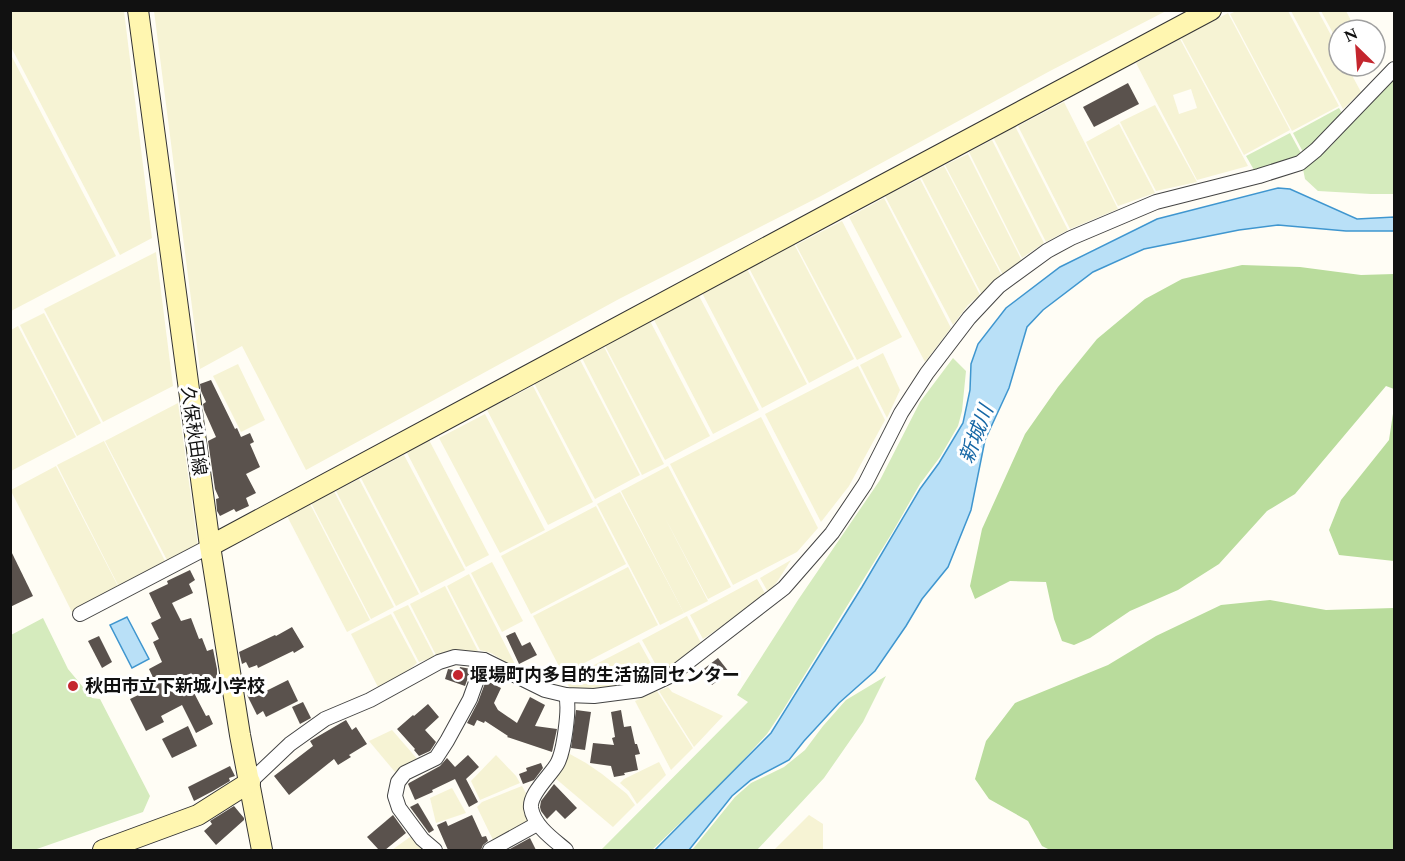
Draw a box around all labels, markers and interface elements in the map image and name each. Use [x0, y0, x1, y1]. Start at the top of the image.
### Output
north arrow [1327, 18, 1387, 78]
text: N [1340, 22, 1362, 49]
street label: 久保秋田線 [174, 385, 213, 478]
water label: 新城川 [952, 399, 1002, 468]
place label: 堰場町内多目的生活協同センター [470, 662, 740, 689]
marker: 堰場町内多目的生活協同センター [451, 668, 465, 682]
place label: 秋田市立下新城小学校 [85, 673, 265, 700]
marker: 秋田市立下新城小学校 [66, 679, 80, 693]

